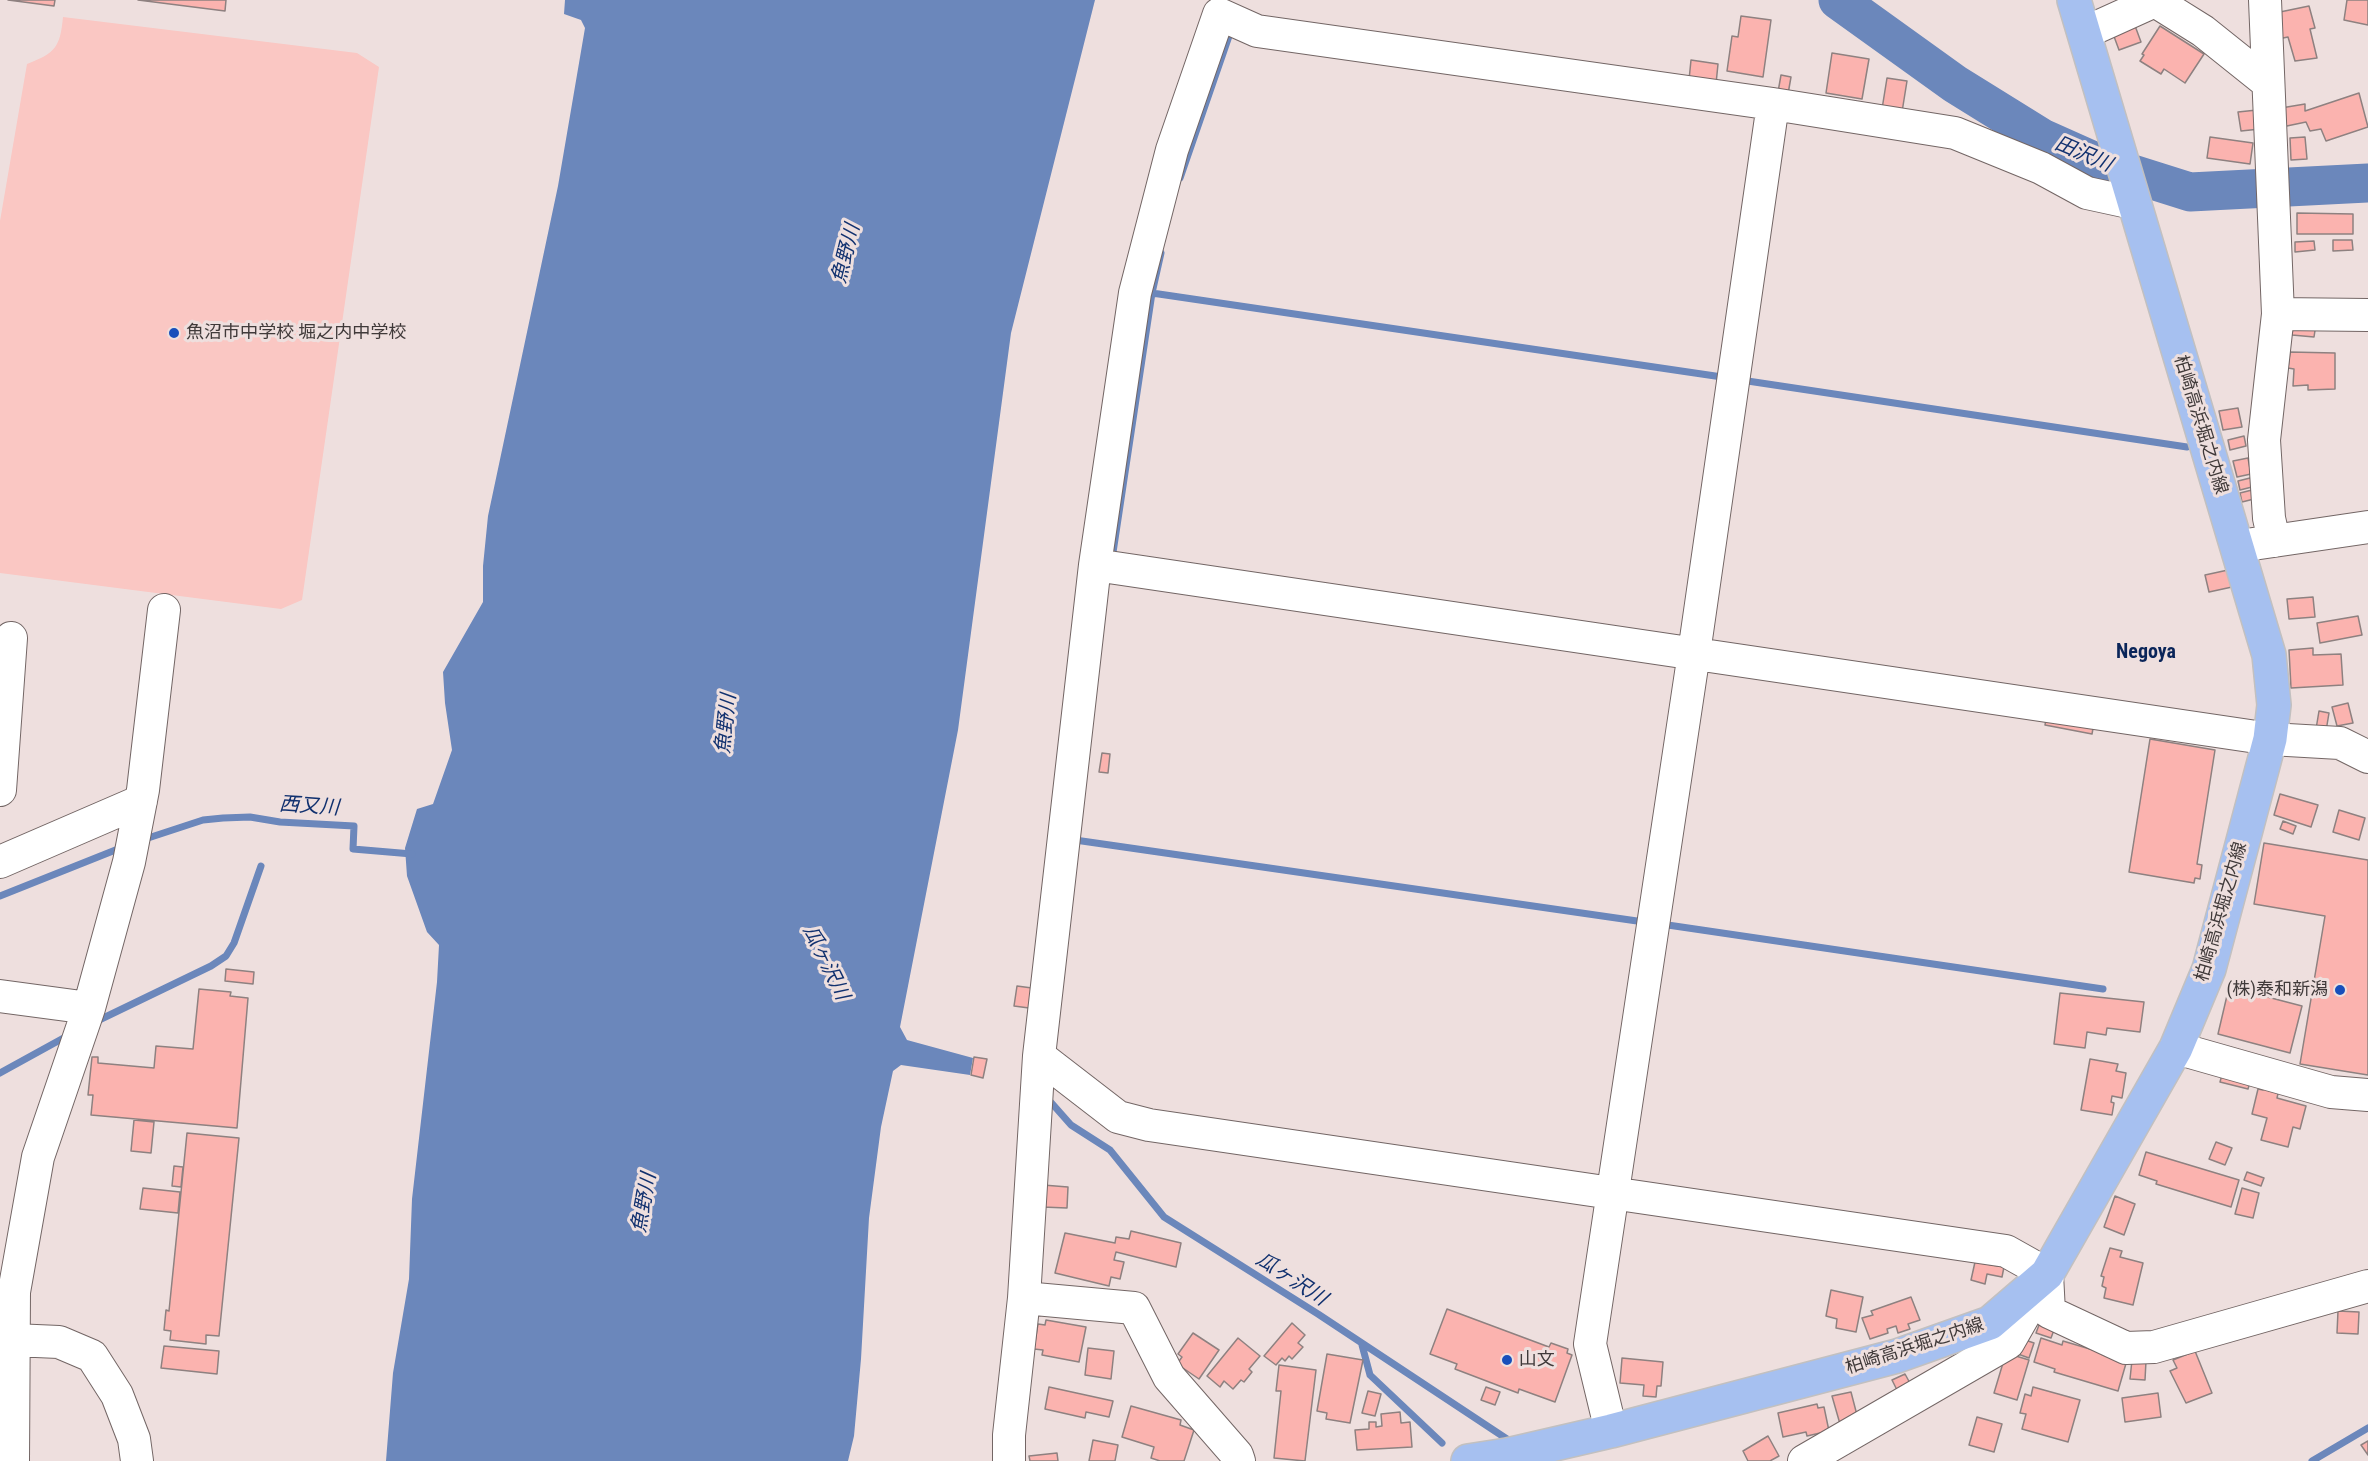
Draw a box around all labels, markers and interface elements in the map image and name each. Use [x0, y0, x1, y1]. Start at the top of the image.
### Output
water label: 田沢川 [2051, 132, 2115, 178]
water label: 魚野川 [828, 222, 866, 286]
place label: 魚沼市中学校 堀之内中学校 [186, 322, 406, 344]
marker: 魚沼市中学校 堀之内中学校 [167, 326, 181, 340]
street label: 柏崎高浜堀之内線 [2169, 353, 2231, 497]
district label: Negoya [2116, 641, 2176, 665]
water label: 魚野川 [712, 693, 742, 755]
water label: 西又川 [278, 793, 340, 821]
street label: 柏崎高浜堀之内線 [2192, 840, 2252, 984]
water label: 瓜ヶ沢川 [797, 922, 853, 1004]
place label: (株)泰和新潟 [2227, 979, 2328, 1001]
marker: (株)泰和新潟 [2333, 983, 2347, 997]
water label: 魚野川 [628, 1171, 662, 1235]
water label: 瓜ヶ沢川 [1251, 1248, 1331, 1312]
street label: 柏崎高浜堀之内線 [1843, 1314, 1987, 1380]
place label: 山文 [1519, 1349, 1555, 1371]
marker: 山文 [1500, 1353, 1514, 1367]

